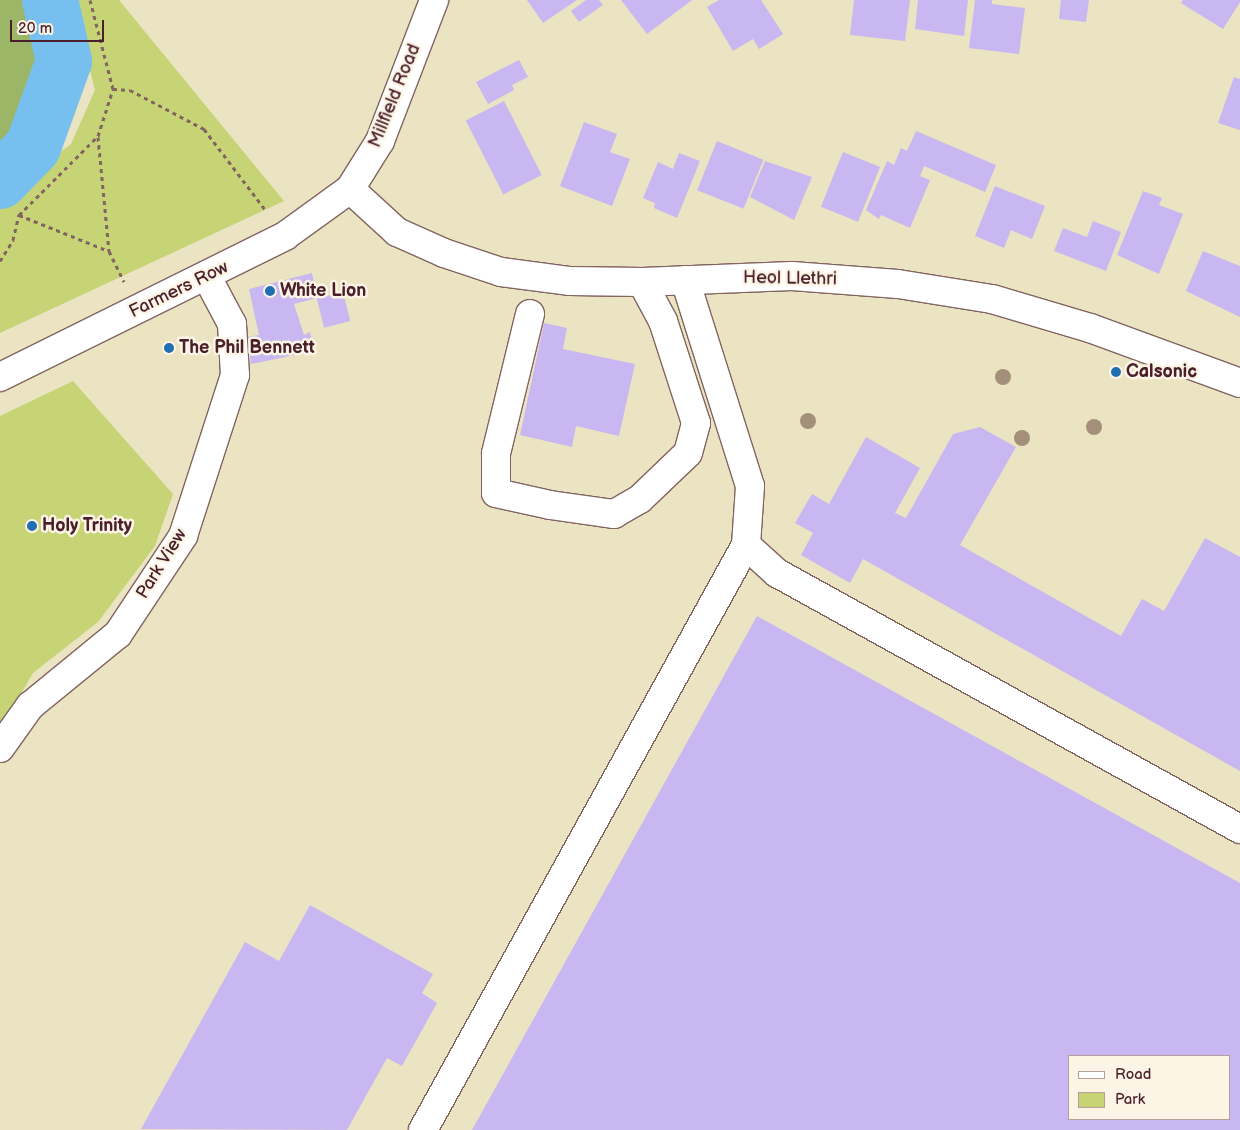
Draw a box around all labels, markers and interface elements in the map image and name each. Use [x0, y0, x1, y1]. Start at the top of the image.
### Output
scale bar [12, 10, 106, 42]
text: 20 m [18, 19, 52, 38]
street label: Millfield Road [364, 41, 426, 151]
street label: Farmers Row [126, 257, 232, 323]
street label: Heol Llethri [743, 267, 837, 291]
place label: White Lion [280, 280, 366, 302]
marker: White Lion [264, 285, 276, 297]
place label: The Phil Bennett [179, 337, 315, 359]
marker: The Phil Bennett [163, 342, 175, 354]
place label: Calsonic [1126, 361, 1197, 383]
marker: Calsonic [1110, 366, 1122, 378]
place label: Holy Trinity [42, 515, 133, 537]
marker: Holy Trinity [26, 520, 38, 532]
street label: Park View [132, 525, 192, 603]
legend [1068, 1055, 1230, 1120]
text: Road [1115, 1065, 1151, 1084]
text: Park [1115, 1090, 1145, 1109]

